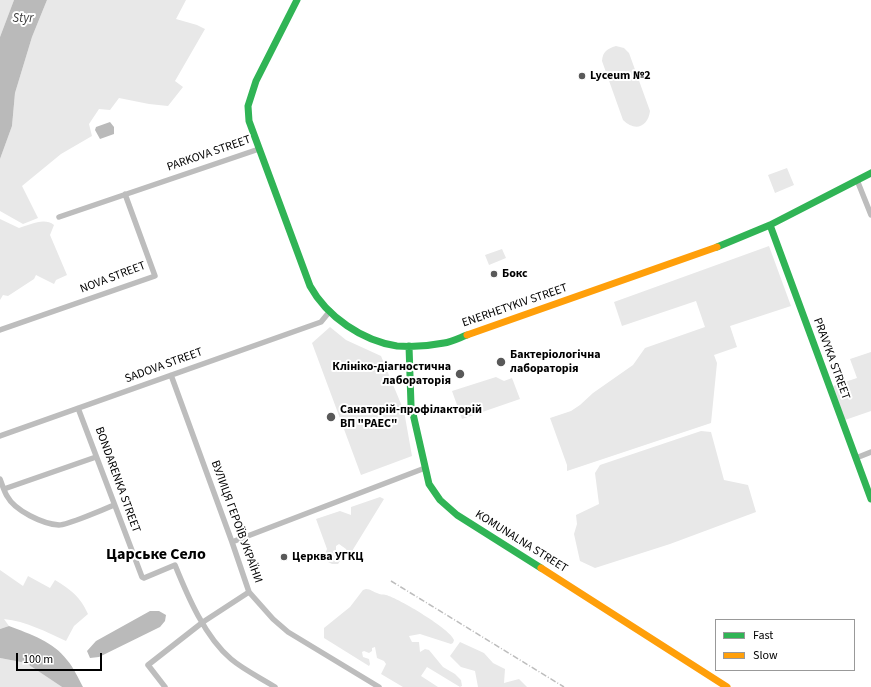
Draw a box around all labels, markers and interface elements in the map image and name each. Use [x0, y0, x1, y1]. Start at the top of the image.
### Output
water label: Styr [12, 11, 34, 27]
place label: Lyceum №2 [590, 69, 651, 83]
marker: Lyceum №2 [577, 71, 587, 81]
street label: PARKOVA STREET [165, 133, 253, 175]
street label: NOVA STREET [78, 259, 148, 297]
place label: Бокс [502, 267, 528, 281]
marker: Бокс [489, 269, 499, 279]
street label: ENERHETYKIV STREET [460, 281, 570, 331]
street label: PRAVYKA STREET [810, 316, 852, 402]
street label: SADOVA STREET [123, 345, 205, 387]
place label: Бактеріологічна лабораторія [510, 348, 600, 376]
marker: Бактеріологічна лабораторія [495, 356, 507, 368]
place label: Клініко-діагностична лабораторія [332, 360, 451, 388]
marker: Клініко-діагностична лабораторія [454, 368, 466, 380]
place label: Санаторій-профілакторій ВП "РАЕС" [340, 403, 482, 431]
marker: Санаторій-профілакторій ВП "РАЕС" [325, 411, 337, 423]
street label: BONDARENKA STREET [91, 425, 143, 535]
street label: ВУЛИЦЯ ГЕРОЇВ УКРАЇНИ [207, 459, 265, 585]
street label: KOMUNALNA STREET [472, 508, 570, 576]
district label: Царське Село [106, 545, 206, 565]
place label: Церква УГКЦ [292, 550, 363, 564]
marker: Церква УГКЦ [279, 552, 289, 562]
legend [715, 619, 855, 671]
text: Fast [753, 627, 773, 644]
scale bar [18, 645, 104, 671]
text: Slow [753, 647, 778, 664]
text: 100 m [23, 651, 53, 668]

